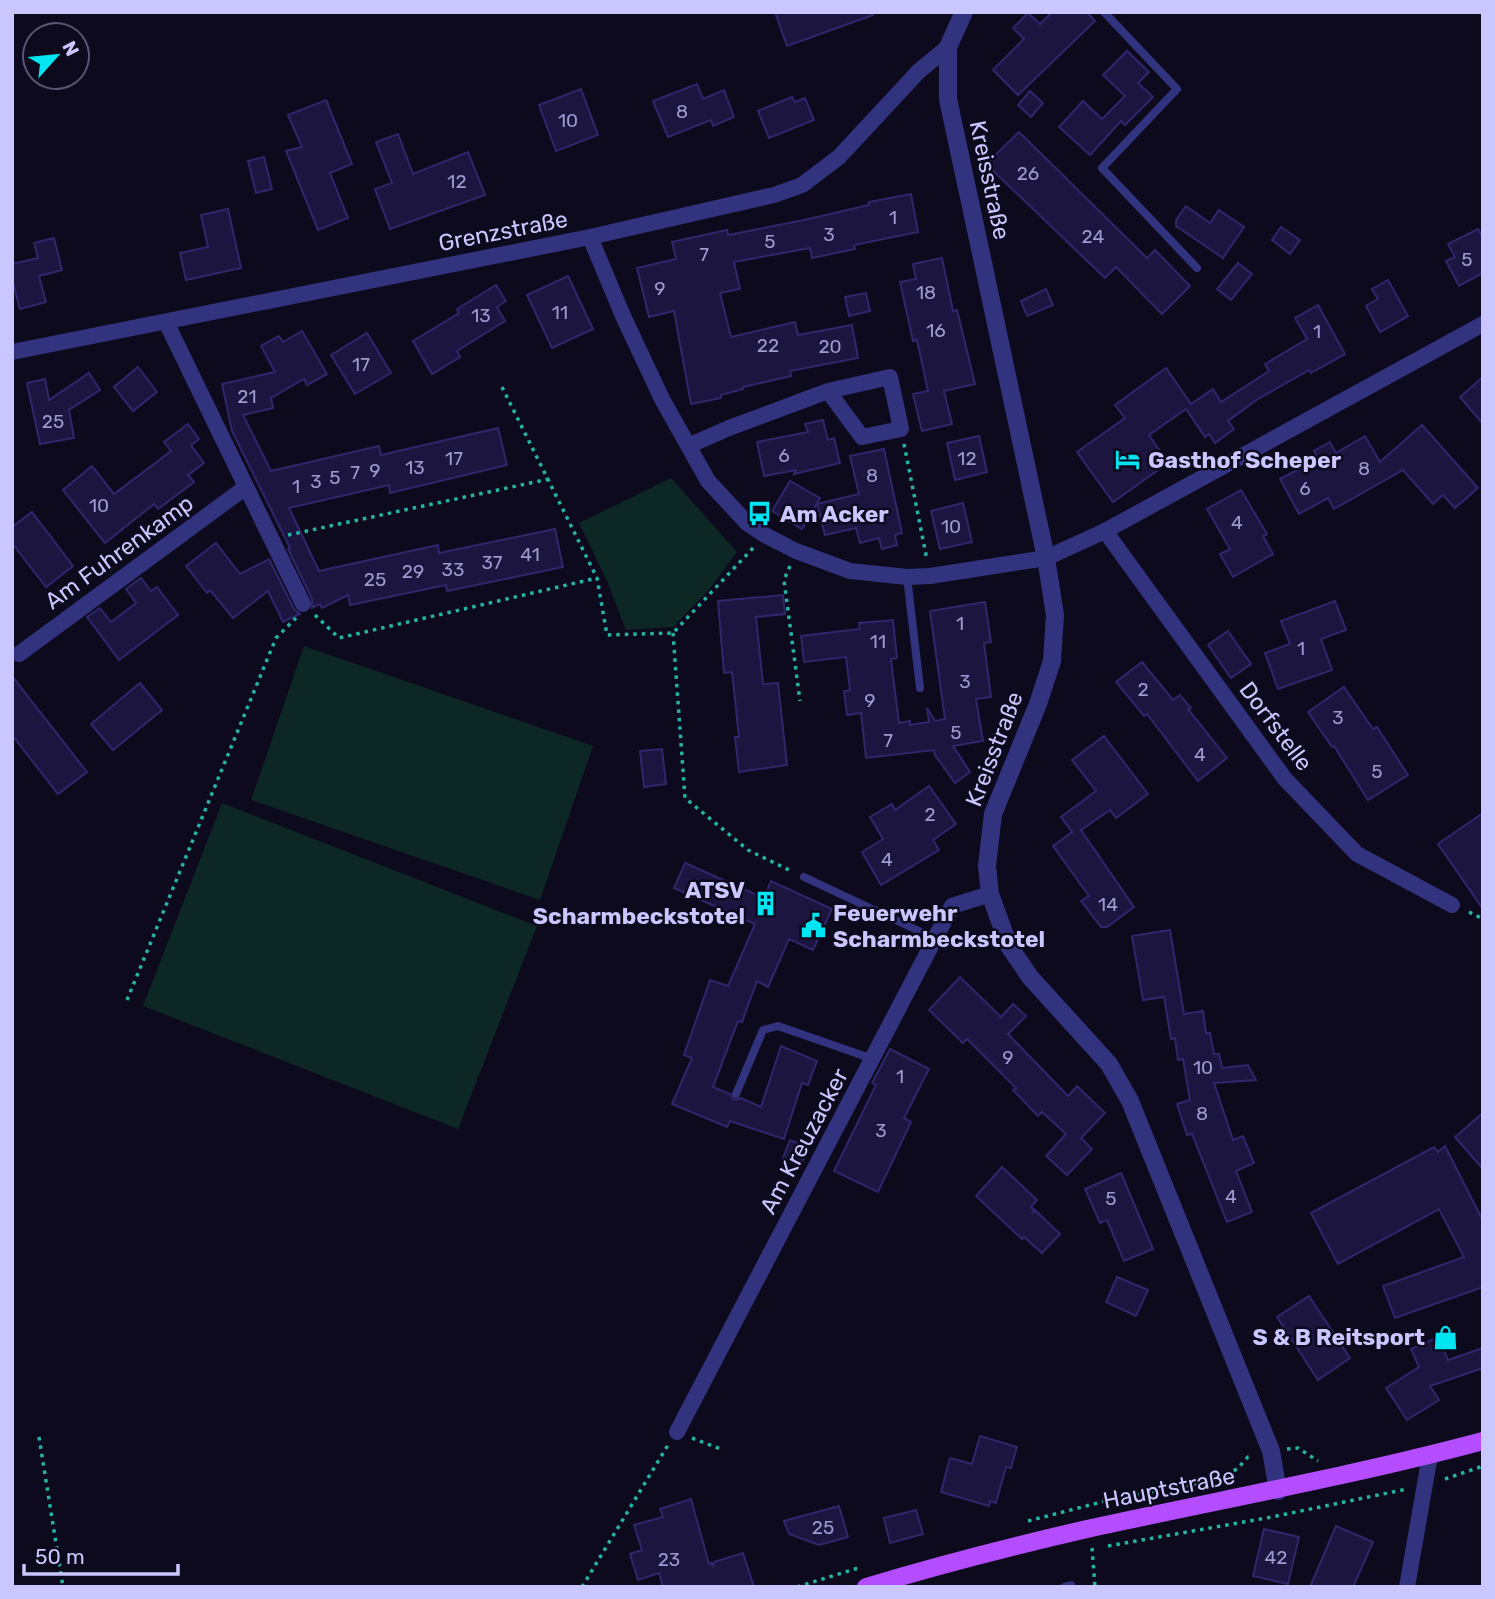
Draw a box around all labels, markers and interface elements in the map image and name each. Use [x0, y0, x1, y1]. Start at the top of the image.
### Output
north arrow [21, 21, 91, 91]
text: N [57, 37, 84, 60]
house number: 8 [676, 100, 688, 123]
house number: 10 [558, 109, 578, 132]
street label: Kreisstraße [964, 118, 1016, 242]
house number: 26 [1017, 162, 1039, 185]
house number: 12 [447, 170, 467, 193]
street label: Grenzstraße [436, 205, 570, 257]
house number: 1 [889, 206, 897, 229]
house number: 3 [823, 223, 835, 246]
house number: 24 [1082, 225, 1105, 248]
house number: 5 [764, 230, 776, 253]
house number: 7 [699, 243, 709, 266]
house number: 5 [1461, 248, 1473, 271]
house number: 9 [654, 277, 666, 300]
house number: 18 [916, 281, 936, 304]
house number: 11 [552, 301, 568, 324]
house number: 13 [471, 304, 491, 327]
house number: 16 [926, 319, 946, 342]
house number: 1 [1313, 320, 1321, 343]
house number: 22 [757, 334, 779, 357]
house number: 20 [818, 335, 842, 358]
house number: 17 [352, 353, 370, 376]
house number: 21 [237, 385, 257, 408]
house number: 25 [42, 410, 64, 433]
house number: 6 [778, 444, 790, 467]
hotel icon: Gasthof Scheper [1114, 446, 1142, 474]
place label: Gasthof Scheper [1148, 446, 1342, 474]
house number: 17 [445, 447, 463, 470]
house number: 12 [957, 447, 977, 470]
house number: 13 [405, 456, 425, 479]
house number: 8 [1358, 457, 1370, 480]
house number: 9 [369, 459, 381, 482]
house number: 7 [350, 461, 360, 484]
house number: 8 [866, 464, 878, 487]
house number: 5 [329, 466, 341, 489]
house number: 3 [310, 470, 322, 493]
house number: 1 [292, 475, 300, 498]
house number: 6 [1299, 477, 1311, 500]
street label: Am Fuhrenkamp [39, 489, 199, 615]
house number: 10 [89, 494, 109, 517]
bus stop icon: Am Acker [746, 500, 774, 528]
place label: Am Acker [780, 500, 889, 528]
house number: 4 [1231, 511, 1243, 534]
house number: 10 [941, 515, 961, 538]
house number: 41 [520, 543, 540, 566]
house number: 37 [481, 551, 503, 574]
house number: 33 [442, 558, 464, 581]
house number: 29 [402, 560, 424, 583]
house number: 25 [364, 568, 386, 591]
house number: 1 [956, 612, 964, 635]
house number: 11 [870, 630, 886, 653]
house number: 1 [1297, 637, 1305, 660]
house number: 3 [959, 670, 971, 693]
street label: Dorfstelle [1233, 676, 1319, 776]
house number: 2 [1137, 678, 1149, 701]
street label: Kreisstraße [959, 688, 1029, 810]
house number: 9 [864, 689, 876, 712]
house number: 3 [1332, 706, 1344, 729]
house number: 5 [950, 721, 962, 744]
house number: 7 [883, 729, 893, 752]
house number: 4 [1194, 743, 1206, 766]
house number: 5 [1371, 760, 1383, 783]
house number: 2 [924, 803, 936, 826]
house number: 4 [881, 848, 893, 871]
place label: ATSV Scharmbeckstotel [533, 876, 745, 930]
building icon: ATSV Scharmbeckstotel [751, 889, 779, 917]
house number: 14 [1098, 893, 1118, 916]
place label: Feuerwehr Scharmbeckstotel [833, 899, 1045, 953]
public building icon: Feuerwehr Scharmbeckstotel [799, 912, 827, 940]
house number: 9 [1002, 1046, 1014, 1069]
house number: 10 [1193, 1056, 1213, 1079]
street label: Am Kreuzacker [754, 1063, 854, 1218]
house number: 1 [896, 1065, 904, 1088]
house number: 8 [1196, 1102, 1208, 1125]
house number: 3 [875, 1119, 887, 1142]
house number: 4 [1225, 1185, 1237, 1208]
house number: 5 [1105, 1187, 1117, 1210]
place label: S & B Reitsport [1253, 1323, 1425, 1351]
shop icon: S & B Reitsport [1431, 1323, 1459, 1351]
street label: Hauptstraße [1101, 1461, 1237, 1515]
house number: 25 [812, 1516, 834, 1539]
scale bar [24, 1532, 178, 1576]
text: 50 m [35, 1544, 85, 1569]
house number: 42 [1265, 1546, 1287, 1569]
house number: 23 [658, 1548, 680, 1571]

